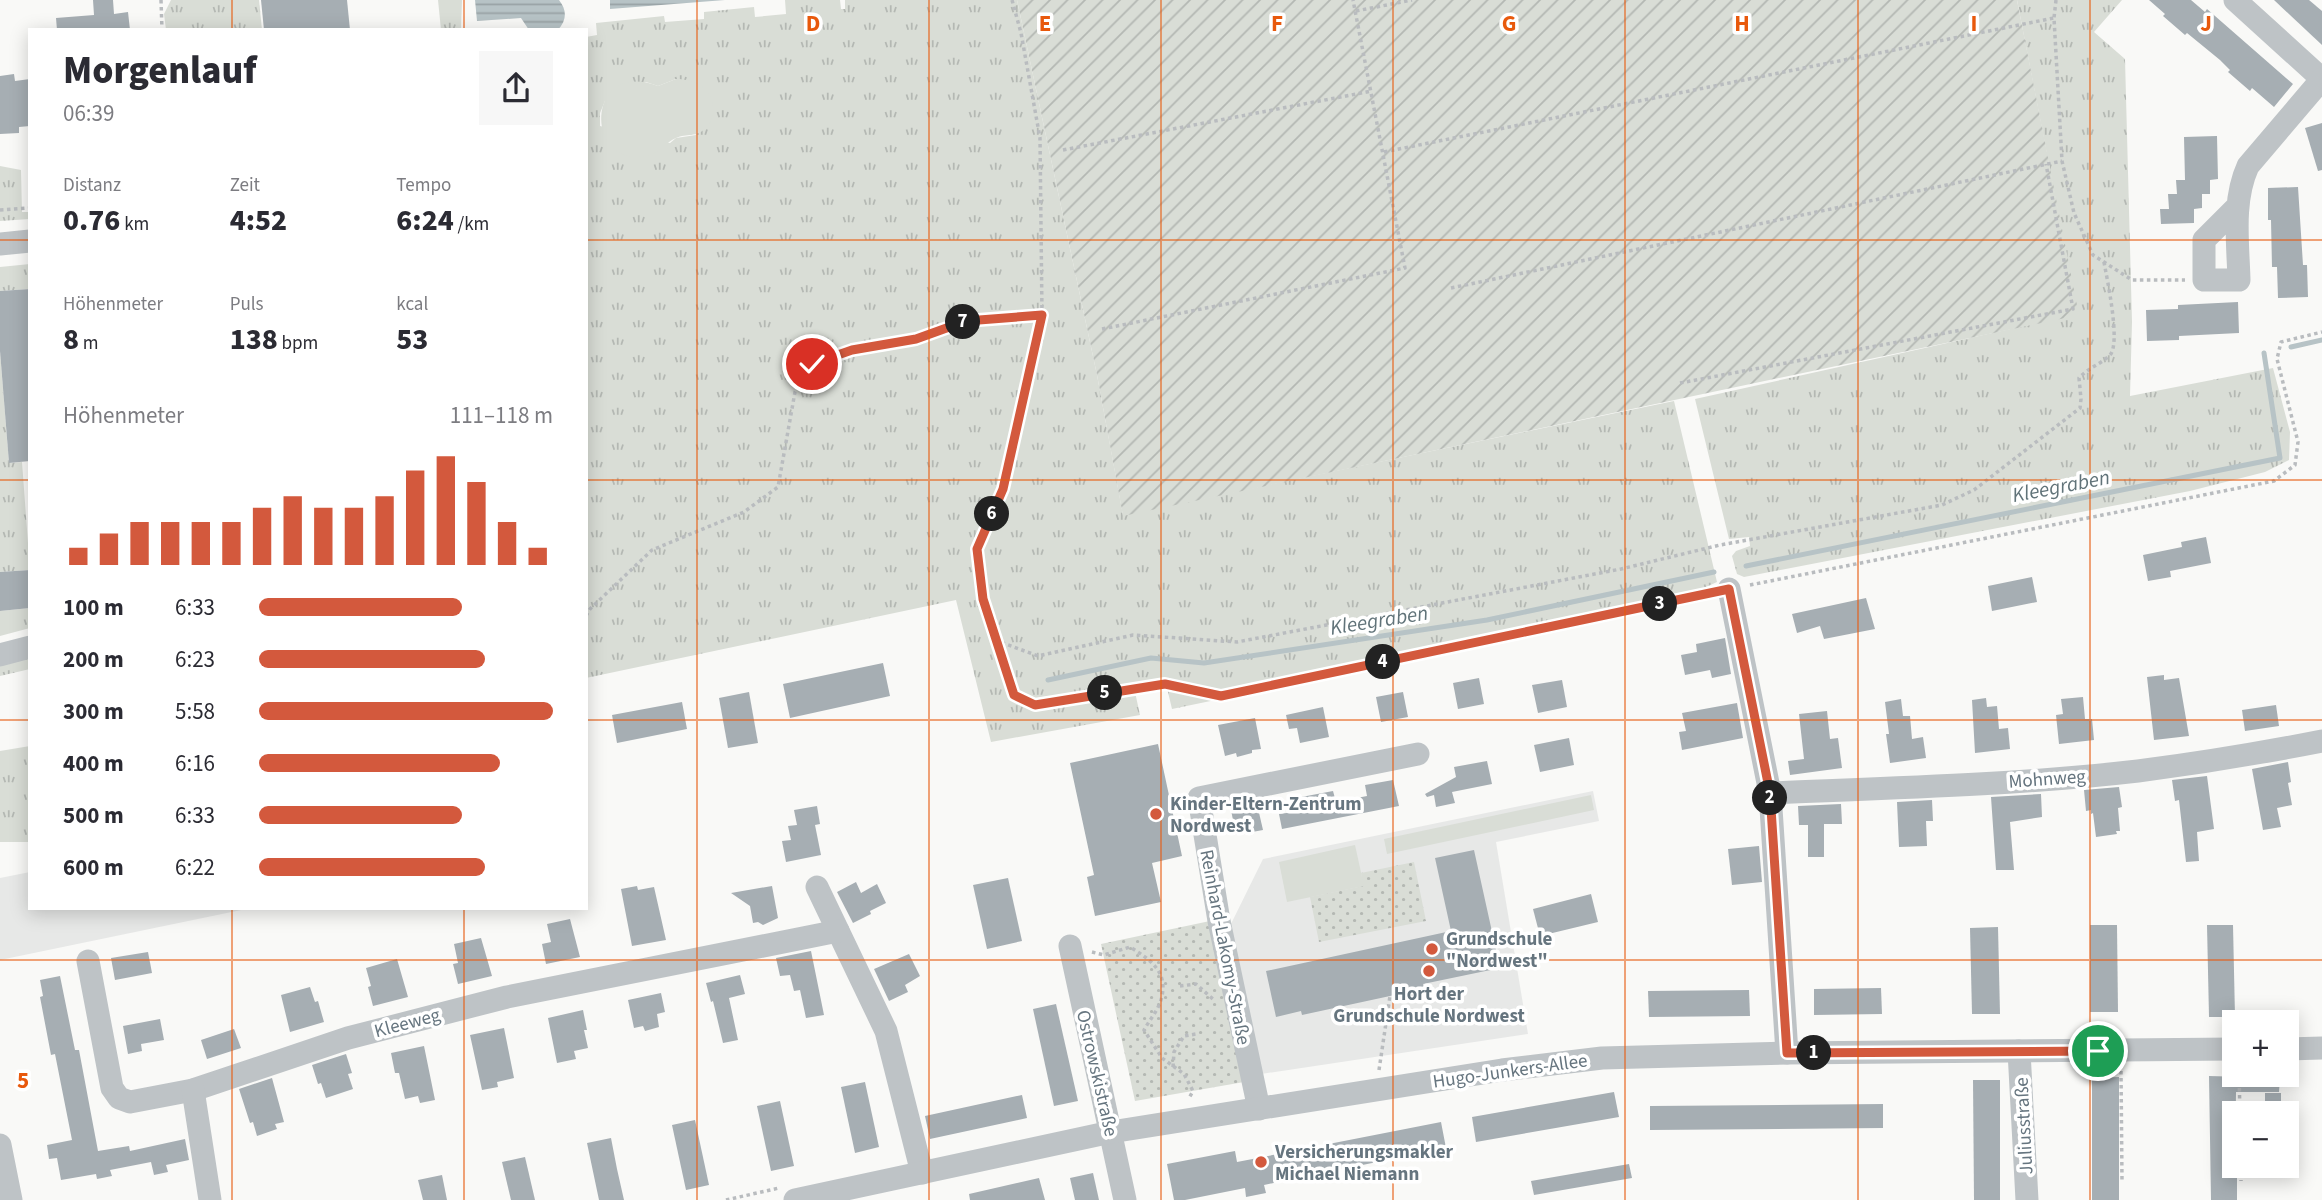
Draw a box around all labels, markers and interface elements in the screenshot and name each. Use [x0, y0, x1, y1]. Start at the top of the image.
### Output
text: D [806, 7, 820, 40]
text: E [1039, 7, 1051, 40]
text: F [1271, 7, 1283, 40]
text: G [1502, 7, 1516, 40]
text: H [1734, 7, 1750, 40]
text: I [1971, 7, 1977, 40]
text: J [2200, 7, 2212, 40]
text: Morgenlauf [63, 44, 257, 98]
button: share [479, 51, 553, 125]
text: 06:39 [63, 97, 114, 130]
text: Distanz [63, 172, 121, 199]
text: Zeit [230, 172, 260, 199]
text: Tempo [396, 172, 451, 199]
text: 0.76 [63, 199, 120, 242]
text: 4:52 [230, 199, 287, 242]
text: 6:24 [396, 199, 454, 242]
text: km [120, 211, 149, 238]
text: /km [454, 211, 489, 238]
text: Höhenmeter [63, 291, 163, 318]
text: Puls [230, 291, 264, 318]
text: kcal [396, 291, 428, 318]
pin: 7 [946, 304, 981, 340]
text: 7 [957, 308, 968, 335]
text: 8 [63, 318, 79, 361]
text: 138 [230, 318, 278, 361]
text: 53 [396, 318, 428, 361]
text: m [79, 330, 99, 357]
text: bpm [278, 330, 318, 357]
pin [782, 334, 842, 394]
icon: check [793, 345, 831, 383]
text: Höhenmeter [63, 399, 184, 432]
text: 111–118 m [450, 399, 553, 432]
water label: Kleegraben [2010, 462, 2112, 510]
pin: 6 [974, 496, 1010, 532]
text: 6 [986, 500, 997, 527]
pin: 3 [1642, 586, 1678, 622]
text: 3 [1654, 590, 1665, 617]
text: 100 m [63, 591, 124, 624]
text: 6:33 [175, 591, 215, 624]
water label: Kleegraben [1328, 597, 1430, 643]
text: 200 m [63, 643, 124, 676]
text: 6:23 [175, 643, 215, 676]
pin: 4 [1366, 644, 1400, 680]
text: 4 [1377, 648, 1388, 675]
pin: 5 [1088, 676, 1122, 710]
text: 5 [1099, 679, 1110, 706]
text: 300 m [63, 695, 124, 728]
text: 5:58 [175, 695, 215, 728]
text: 400 m [63, 747, 124, 780]
text: 6:16 [175, 747, 215, 780]
street label: Mohnweg [2008, 763, 2087, 796]
pin: 2 [1752, 780, 1788, 816]
text: 2 [1764, 784, 1775, 811]
place label: Kinder-Eltern-Zentrum Nordwest [1170, 791, 1361, 840]
text: 500 m [63, 799, 124, 832]
text: 6:33 [175, 799, 215, 832]
marker: Kinder-Eltern-Zentrum Nordwest [1148, 806, 1164, 822]
street label: Reinhard-Lakomy-Straße [1192, 847, 1257, 1047]
text: 600 m [63, 851, 124, 884]
text: 6:22 [175, 851, 215, 884]
place label: Grundschule "Nordwest" [1446, 926, 1553, 975]
marker: Grundschule "Nordwest" [1424, 941, 1440, 957]
marker: Hort der Grundschule Nordwest [1421, 963, 1437, 979]
place label: Hort der Grundschule Nordwest [1333, 981, 1525, 1030]
street label: Kleeweg [371, 1002, 444, 1045]
street label: Ostrowskistraße [1069, 1007, 1124, 1139]
map controls [2222, 1010, 2299, 1178]
button: + [2222, 1010, 2299, 1087]
pin [2068, 1021, 2128, 1081]
icon: arrive [2079, 1032, 2117, 1070]
pin: 1 [1797, 1036, 1832, 1070]
text: 1 [1808, 1039, 1819, 1066]
street label: Hugo-Junkers-Allee [1431, 1047, 1589, 1096]
text: 5 [17, 1064, 29, 1097]
street label: Juliusstraße [2008, 1077, 2041, 1175]
button: − [2222, 1101, 2299, 1178]
place label: Versicherungsmakler Michael Niemann [1274, 1139, 1453, 1188]
marker: Versicherungsmakler Michael Niemann [1253, 1154, 1269, 1170]

